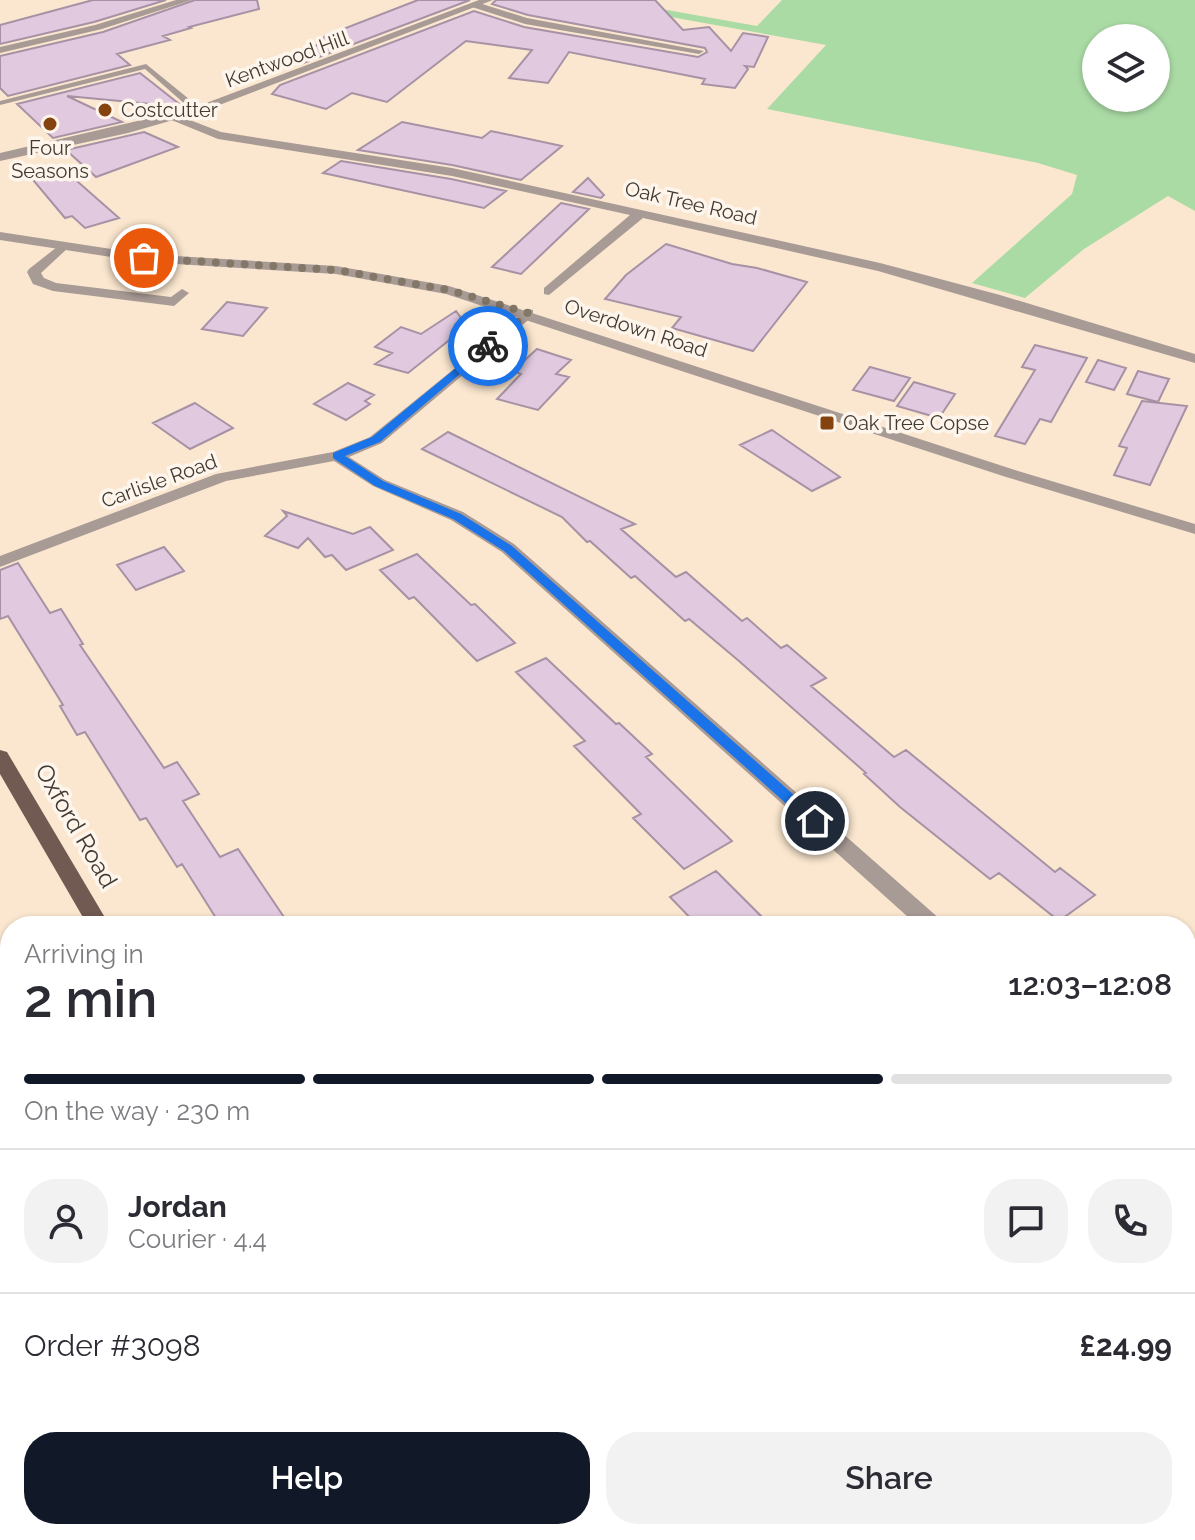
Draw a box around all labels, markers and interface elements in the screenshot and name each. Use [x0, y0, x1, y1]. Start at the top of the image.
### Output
map controls [1082, 24, 1170, 112]
button: layers [1082, 24, 1170, 112]
street label: Kentwood Hill [222, 25, 352, 92]
place label: Costcutter [121, 98, 218, 122]
marker: Costcutter [96, 101, 114, 119]
marker: Four Seasons [41, 115, 59, 133]
place label: Four Seasons [11, 136, 89, 183]
street label: Oak Tree Road [623, 176, 759, 230]
pin [110, 224, 178, 292]
icon: bag [122, 236, 166, 280]
street label: Overdown Road [562, 294, 710, 362]
courier [448, 306, 528, 386]
icon: bike [466, 324, 510, 368]
place label: Oak Tree Copse [843, 411, 989, 435]
marker: Oak Tree Copse [818, 414, 836, 432]
street label: Carlisle Road [98, 449, 220, 513]
street label: Oxford Road [29, 759, 124, 893]
pin [781, 787, 849, 855]
icon: home [793, 799, 837, 843]
text: Arriving in [24, 939, 144, 969]
text: 12:03–12:08 [1008, 967, 1172, 1002]
text: 2 min [24, 968, 157, 1029]
text: On the way · 230 m [24, 1096, 250, 1126]
button: person [24, 1179, 108, 1263]
button: chat [984, 1179, 1068, 1263]
button: phone [1088, 1179, 1172, 1263]
text: Jordan [128, 1189, 227, 1224]
text: Courier · 4.4 [128, 1224, 267, 1254]
text: Order #3098 [24, 1328, 200, 1363]
text: £24.99 [1080, 1328, 1172, 1363]
button: Help [24, 1432, 590, 1524]
button: Share [606, 1432, 1172, 1524]

